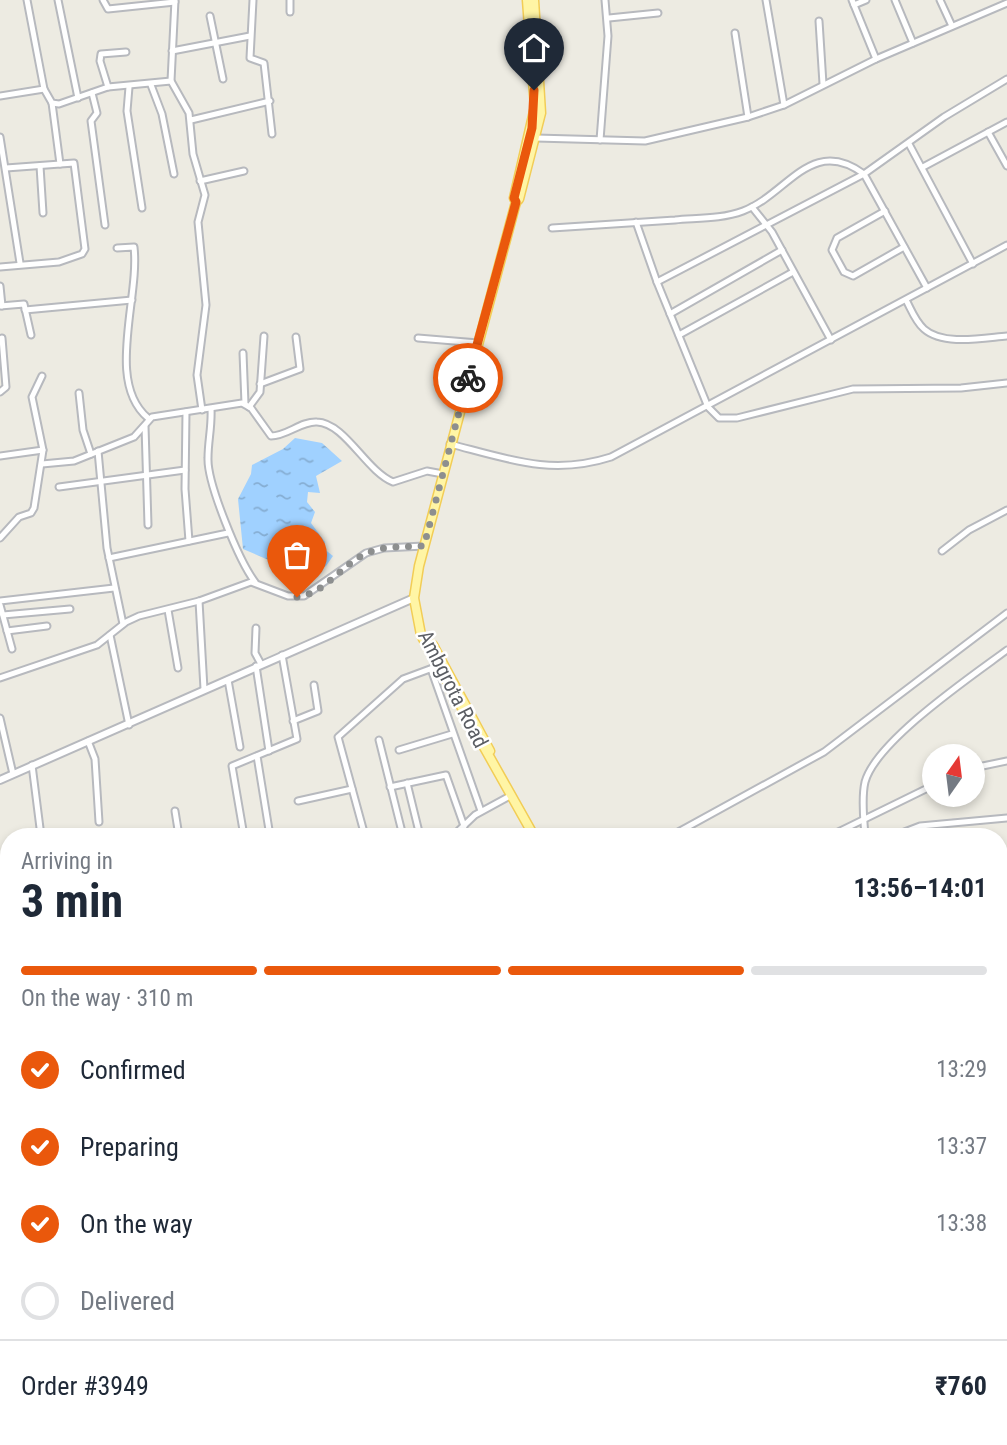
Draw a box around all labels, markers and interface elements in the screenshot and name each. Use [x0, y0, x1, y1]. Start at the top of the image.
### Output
pin [504, 18, 564, 90]
icon: home [515, 29, 553, 67]
courier [433, 343, 503, 413]
icon: bike [449, 359, 487, 397]
pin [267, 525, 327, 597]
icon: bag [278, 536, 316, 574]
street label: Ambgrota Road [413, 626, 493, 752]
north arrow [922, 744, 985, 807]
map controls [922, 744, 985, 807]
text: Arriving in [21, 848, 113, 875]
text: 13:56–14:01 [853, 873, 987, 903]
text: 3 min [21, 874, 123, 928]
text: On the way · 310 m [21, 985, 193, 1012]
icon: check [21, 1051, 59, 1089]
text: Confirmed [80, 1055, 186, 1085]
text: 13:29 [936, 1056, 987, 1083]
icon: check [21, 1128, 59, 1166]
text: Preparing [80, 1132, 179, 1162]
text: 13:37 [936, 1133, 987, 1160]
icon: check [21, 1205, 59, 1243]
text: On the way [80, 1209, 193, 1239]
text: 13:38 [936, 1210, 987, 1237]
text: Delivered [80, 1286, 175, 1316]
text: Order #3949 [21, 1371, 149, 1401]
text: ₹760 [935, 1371, 987, 1401]

